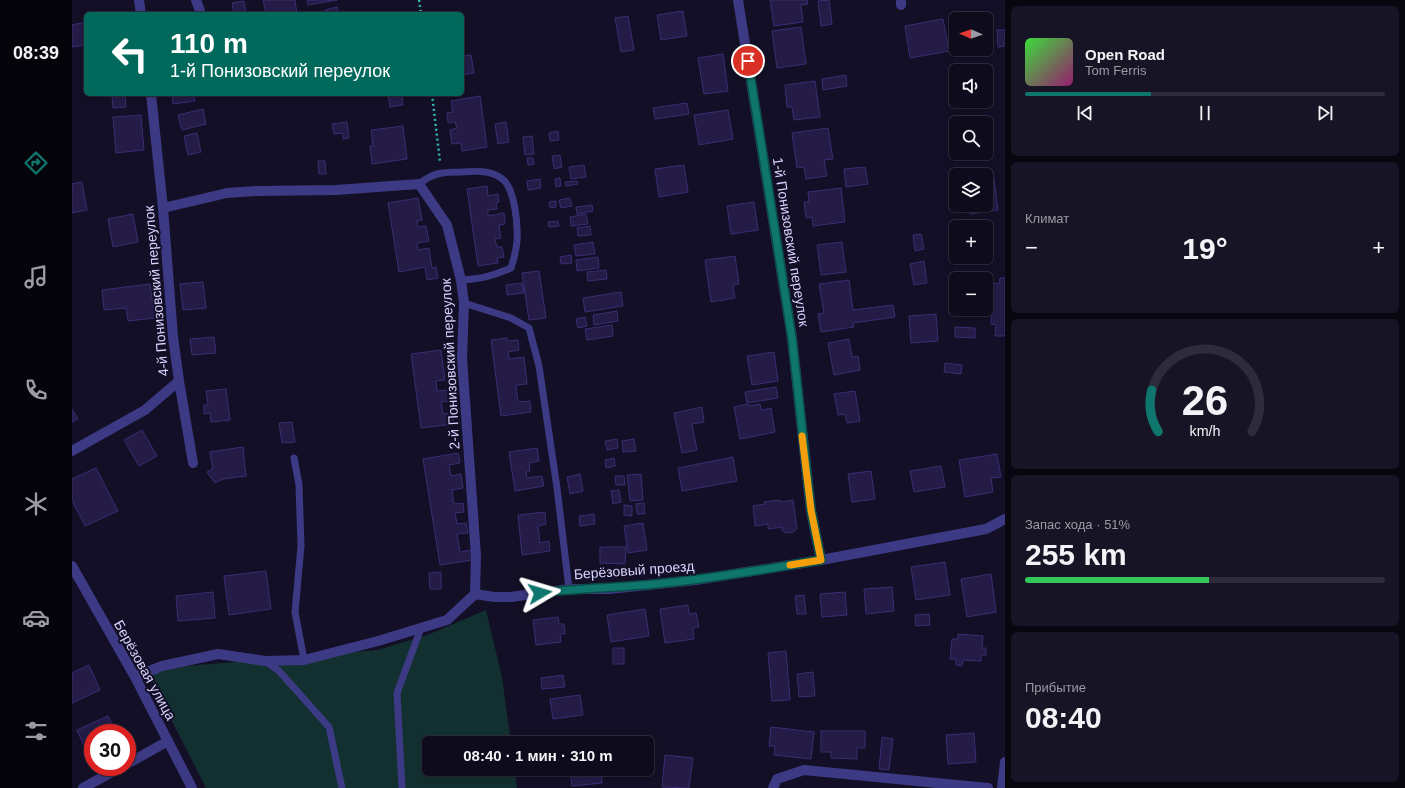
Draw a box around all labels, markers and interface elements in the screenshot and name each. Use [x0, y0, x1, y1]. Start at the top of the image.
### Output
north arrow [949, 12, 993, 56]
map controls [949, 12, 993, 316]
icon: left [104, 28, 156, 80]
text: 110 m [170, 28, 248, 59]
text: 08:39 [13, 43, 59, 63]
pin [731, 44, 765, 78]
text: Open Road [1085, 46, 1165, 63]
icon: arrive [737, 50, 759, 72]
text: 1-й Понизовский переулок [170, 61, 390, 81]
text: Tom Ferris [1085, 63, 1146, 78]
button: sound [949, 64, 993, 108]
icon: previous [1074, 102, 1096, 124]
icon: pause [1194, 102, 1216, 124]
icon: next [1314, 102, 1336, 124]
button: search [949, 116, 993, 160]
icon: directions [22, 149, 50, 177]
street label: 1-й Понизовский переулок [770, 156, 812, 329]
button: layers [949, 168, 993, 212]
street label: 4-й Понизовский переулок [140, 204, 171, 377]
text: Климат [1025, 211, 1069, 226]
button: + [949, 220, 993, 264]
text: 19° [1182, 232, 1228, 265]
text: − [1025, 235, 1038, 260]
text: + [1372, 235, 1385, 260]
icon: music [22, 263, 50, 291]
button: − [949, 272, 993, 316]
street label: 2-й Понизовский переулок [437, 277, 462, 450]
icon: phone [22, 376, 50, 404]
text: 26 [1182, 377, 1228, 424]
text: km/h [1190, 423, 1221, 439]
icon: climate [22, 490, 50, 518]
text: Запас хода · 51% [1025, 517, 1130, 532]
text: 255 km [1025, 538, 1127, 571]
street label: Берёзовый проезд [573, 558, 695, 582]
position arrow [519, 572, 561, 614]
icon: car [22, 604, 50, 632]
street label: Берёзовая улица [111, 617, 179, 723]
text: Прибытие [1025, 680, 1086, 695]
text: 08:40 [1025, 701, 1102, 734]
icon: filters [22, 717, 50, 745]
speed limit sign: 30 [84, 724, 136, 776]
text: 08:40 · 1 мин · 310 m [463, 747, 613, 764]

